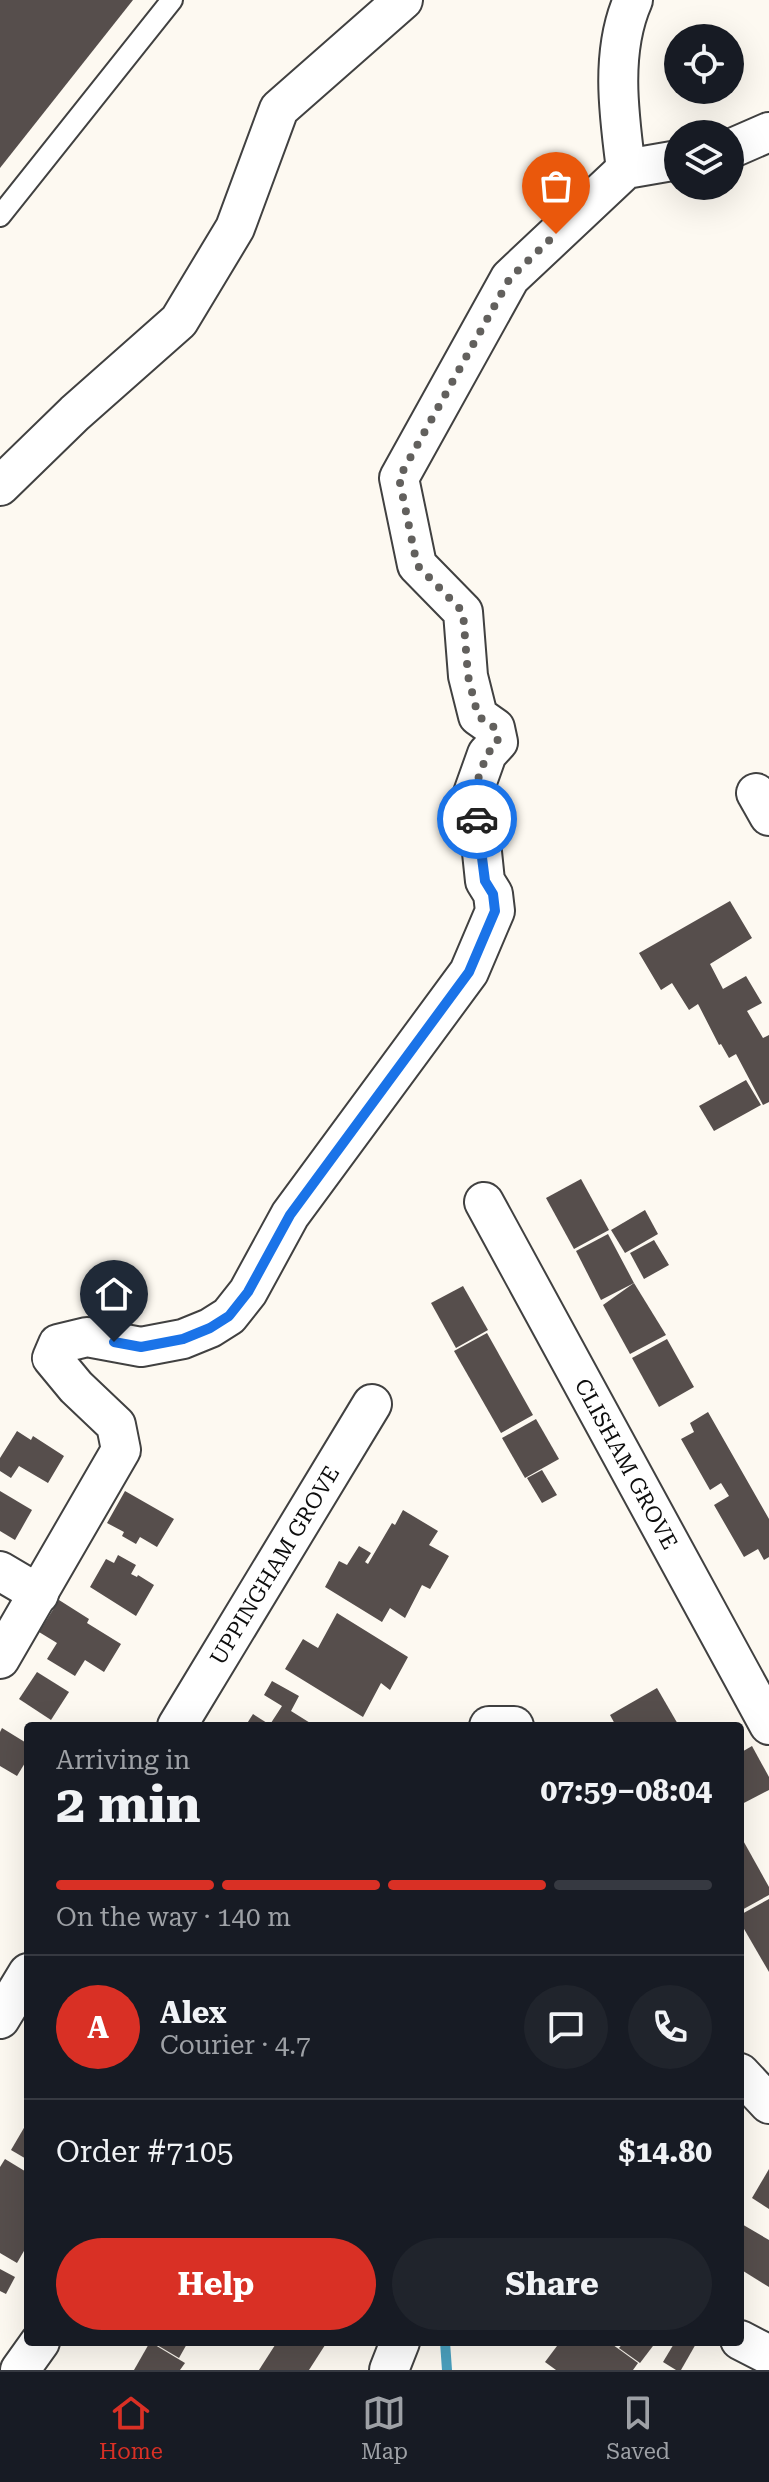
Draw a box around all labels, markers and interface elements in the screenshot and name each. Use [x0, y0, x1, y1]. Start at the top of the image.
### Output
map controls [664, 24, 744, 200]
button: locate [664, 24, 744, 104]
button: layers [664, 120, 744, 200]
pin [522, 152, 590, 234]
icon: bag [534, 164, 578, 208]
courier [437, 779, 517, 859]
icon: car [455, 797, 499, 841]
pin [80, 1260, 148, 1342]
icon: home [92, 1272, 136, 1316]
street label: CLISHAM GROVE [570, 1374, 683, 1553]
street label: UPPINGHAM GROVE [205, 1461, 344, 1669]
text: Arriving in [56, 1745, 190, 1775]
text: 07:59–08:04 [540, 1773, 712, 1808]
text: 2 min [56, 1774, 201, 1835]
text: On the way · 140 m [56, 1902, 291, 1932]
button: chat [524, 1985, 608, 2069]
button: phone [628, 1985, 712, 2069]
text: Alex [160, 1995, 227, 2030]
text: A [87, 2010, 109, 2045]
text: Courier · 4.7 [160, 2030, 310, 2060]
text: Order #7105 [56, 2134, 234, 2169]
text: $14.80 [619, 2134, 712, 2169]
button: Help [56, 2238, 376, 2330]
button: Share [392, 2238, 712, 2330]
tab: Home [99, 2391, 163, 2464]
tab: Map [361, 2391, 408, 2464]
tab: Saved [606, 2391, 670, 2464]

